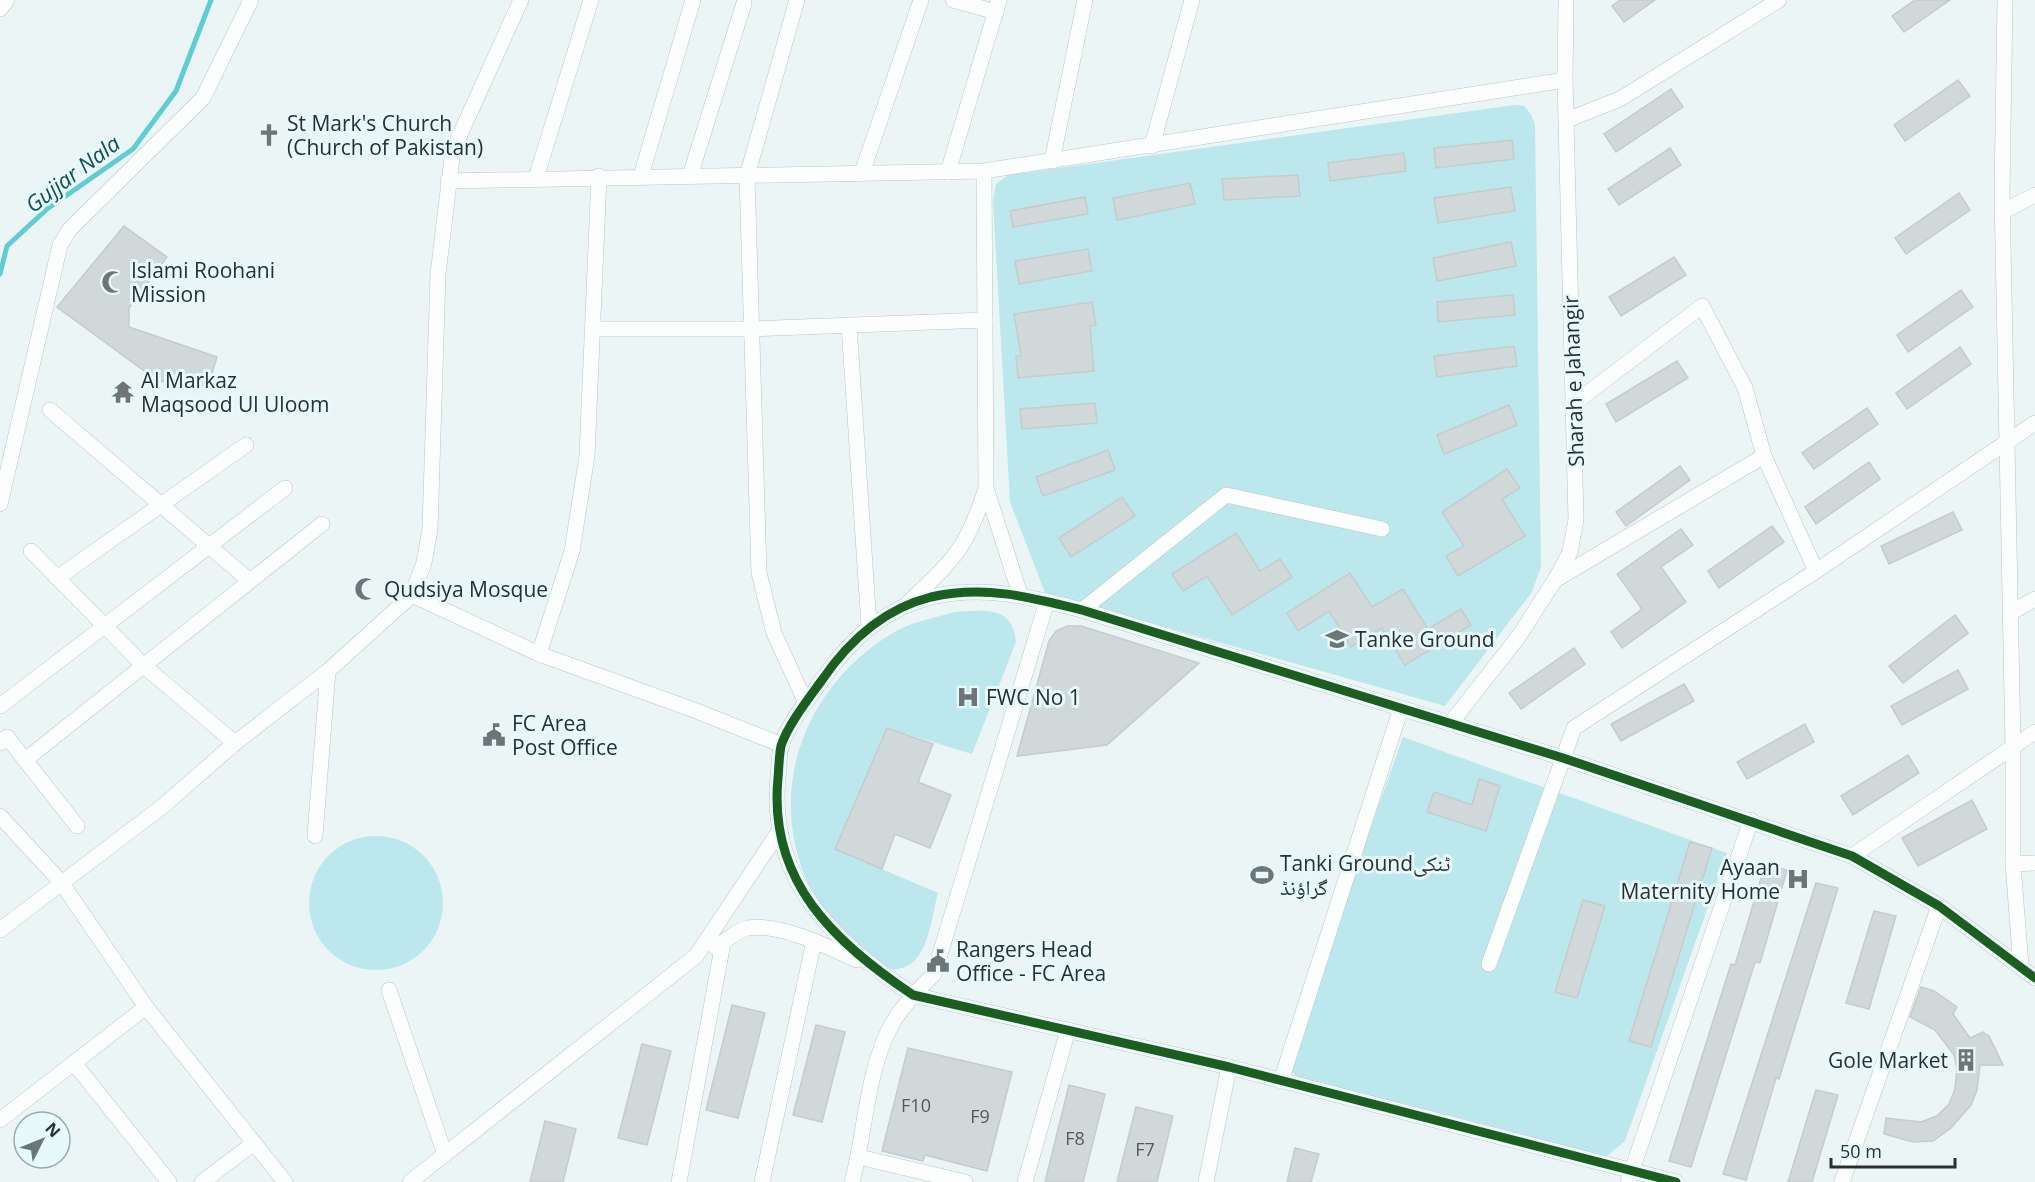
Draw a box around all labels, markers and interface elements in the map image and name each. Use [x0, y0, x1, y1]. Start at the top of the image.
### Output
place label: St Mark's Church (Church of Pakistan) [287, 109, 483, 161]
church icon: St Mark's Church (Church of Pakistan) [256, 122, 282, 148]
water label: Gujjar Nala [18, 127, 126, 219]
place label: Islami Roohani Mission [131, 256, 275, 308]
mosque icon: Islami Roohani Mission [100, 269, 126, 295]
street label: Sharah e Jahangir [1556, 294, 1590, 467]
place label: Al Markaz Maqsood Ul Uloom [141, 366, 329, 418]
temple icon: Al Markaz Maqsood Ul Uloom [110, 379, 136, 405]
place label: Qudsiya Mosque [384, 575, 548, 603]
mosque icon: Qudsiya Mosque [353, 576, 379, 602]
place label: Tanke Ground [1355, 625, 1494, 653]
school or university icon: Tanke Ground [1324, 626, 1350, 652]
place label: FWC No 1 [986, 683, 1081, 711]
hospital icon: FWC No 1 [955, 684, 981, 710]
place label: FC Area Post Office [512, 709, 618, 761]
public building icon: FC Area Post Office [481, 722, 507, 748]
place label: Tanki Groundٹنکی گراؤنڈ [1280, 849, 1450, 901]
place label: Ayaan Maternity Home [1621, 853, 1780, 905]
sports icon: Tanki Groundٹنکی گراؤنڈ [1249, 862, 1275, 888]
hospital icon: Ayaan Maternity Home [1785, 866, 1811, 892]
place label: Rangers Head Office - FC Area [956, 935, 1106, 987]
public building icon: Rangers Head Office - FC Area [925, 948, 951, 974]
place label: Gole Market [1828, 1046, 1948, 1074]
building icon: Gole Market [1953, 1047, 1979, 1073]
house number: F10 [901, 1093, 931, 1117]
house number: F9 [970, 1104, 990, 1128]
north arrow [12, 1110, 72, 1170]
text: N [40, 1118, 65, 1142]
house number: F8 [1065, 1126, 1085, 1150]
scale bar [1831, 1131, 1956, 1169]
house number: F7 [1135, 1137, 1155, 1161]
text: 50 m [1840, 1139, 1882, 1163]

